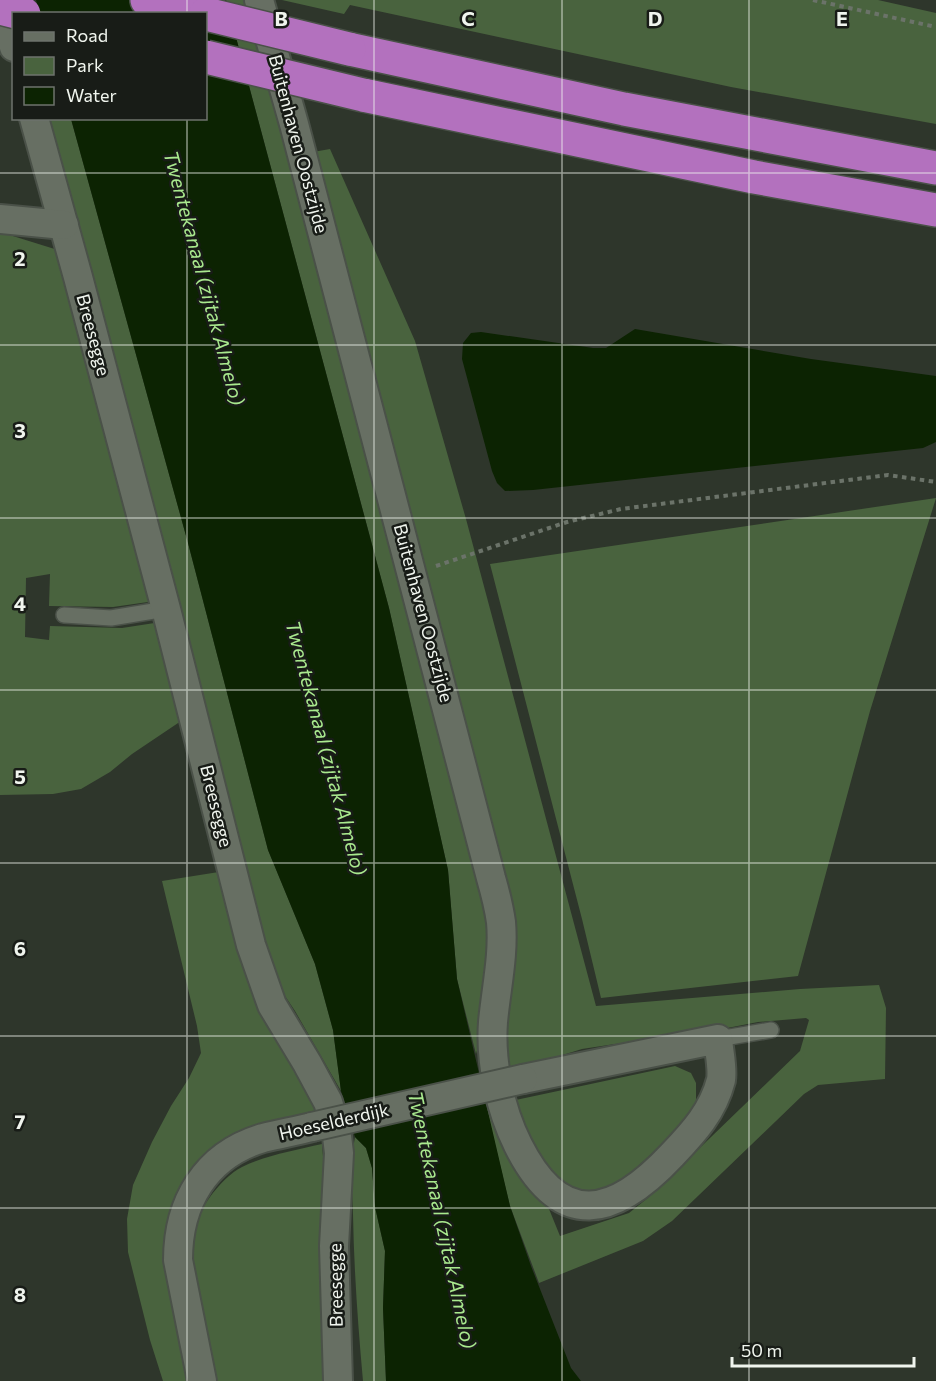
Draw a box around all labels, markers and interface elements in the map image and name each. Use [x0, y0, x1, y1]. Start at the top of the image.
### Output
text: B [274, 6, 288, 30]
text: C [461, 6, 475, 30]
text: D [648, 6, 662, 30]
text: E [836, 6, 848, 30]
legend [12, 12, 207, 120]
text: Road [66, 24, 108, 46]
street label: Buitenhaven Oostzijde [265, 52, 333, 235]
text: Park [66, 54, 104, 76]
text: Water [66, 84, 117, 106]
water label: Twentekanaal (zijtak Almelo) [159, 148, 251, 408]
text: 2 [14, 246, 26, 270]
street label: Breesegge [72, 291, 115, 378]
text: 3 [14, 418, 26, 442]
street label: Buitenhaven Oostzijde [390, 521, 458, 704]
text: 4 [14, 591, 26, 615]
water label: Twentekanaal (zijtak Almelo) [281, 618, 373, 878]
street label: Breesegge [196, 762, 238, 849]
text: 5 [14, 764, 26, 788]
text: 6 [14, 936, 26, 960]
water label: Twentekanaal (zijtak Almelo) [404, 1089, 482, 1351]
street label: Hoeselderdijk [277, 1098, 391, 1144]
text: 7 [15, 1109, 26, 1133]
street label: Breesegge [323, 1243, 347, 1327]
text: 8 [14, 1282, 26, 1306]
scale bar [732, 1330, 914, 1368]
text: 50 m [741, 1339, 782, 1361]

